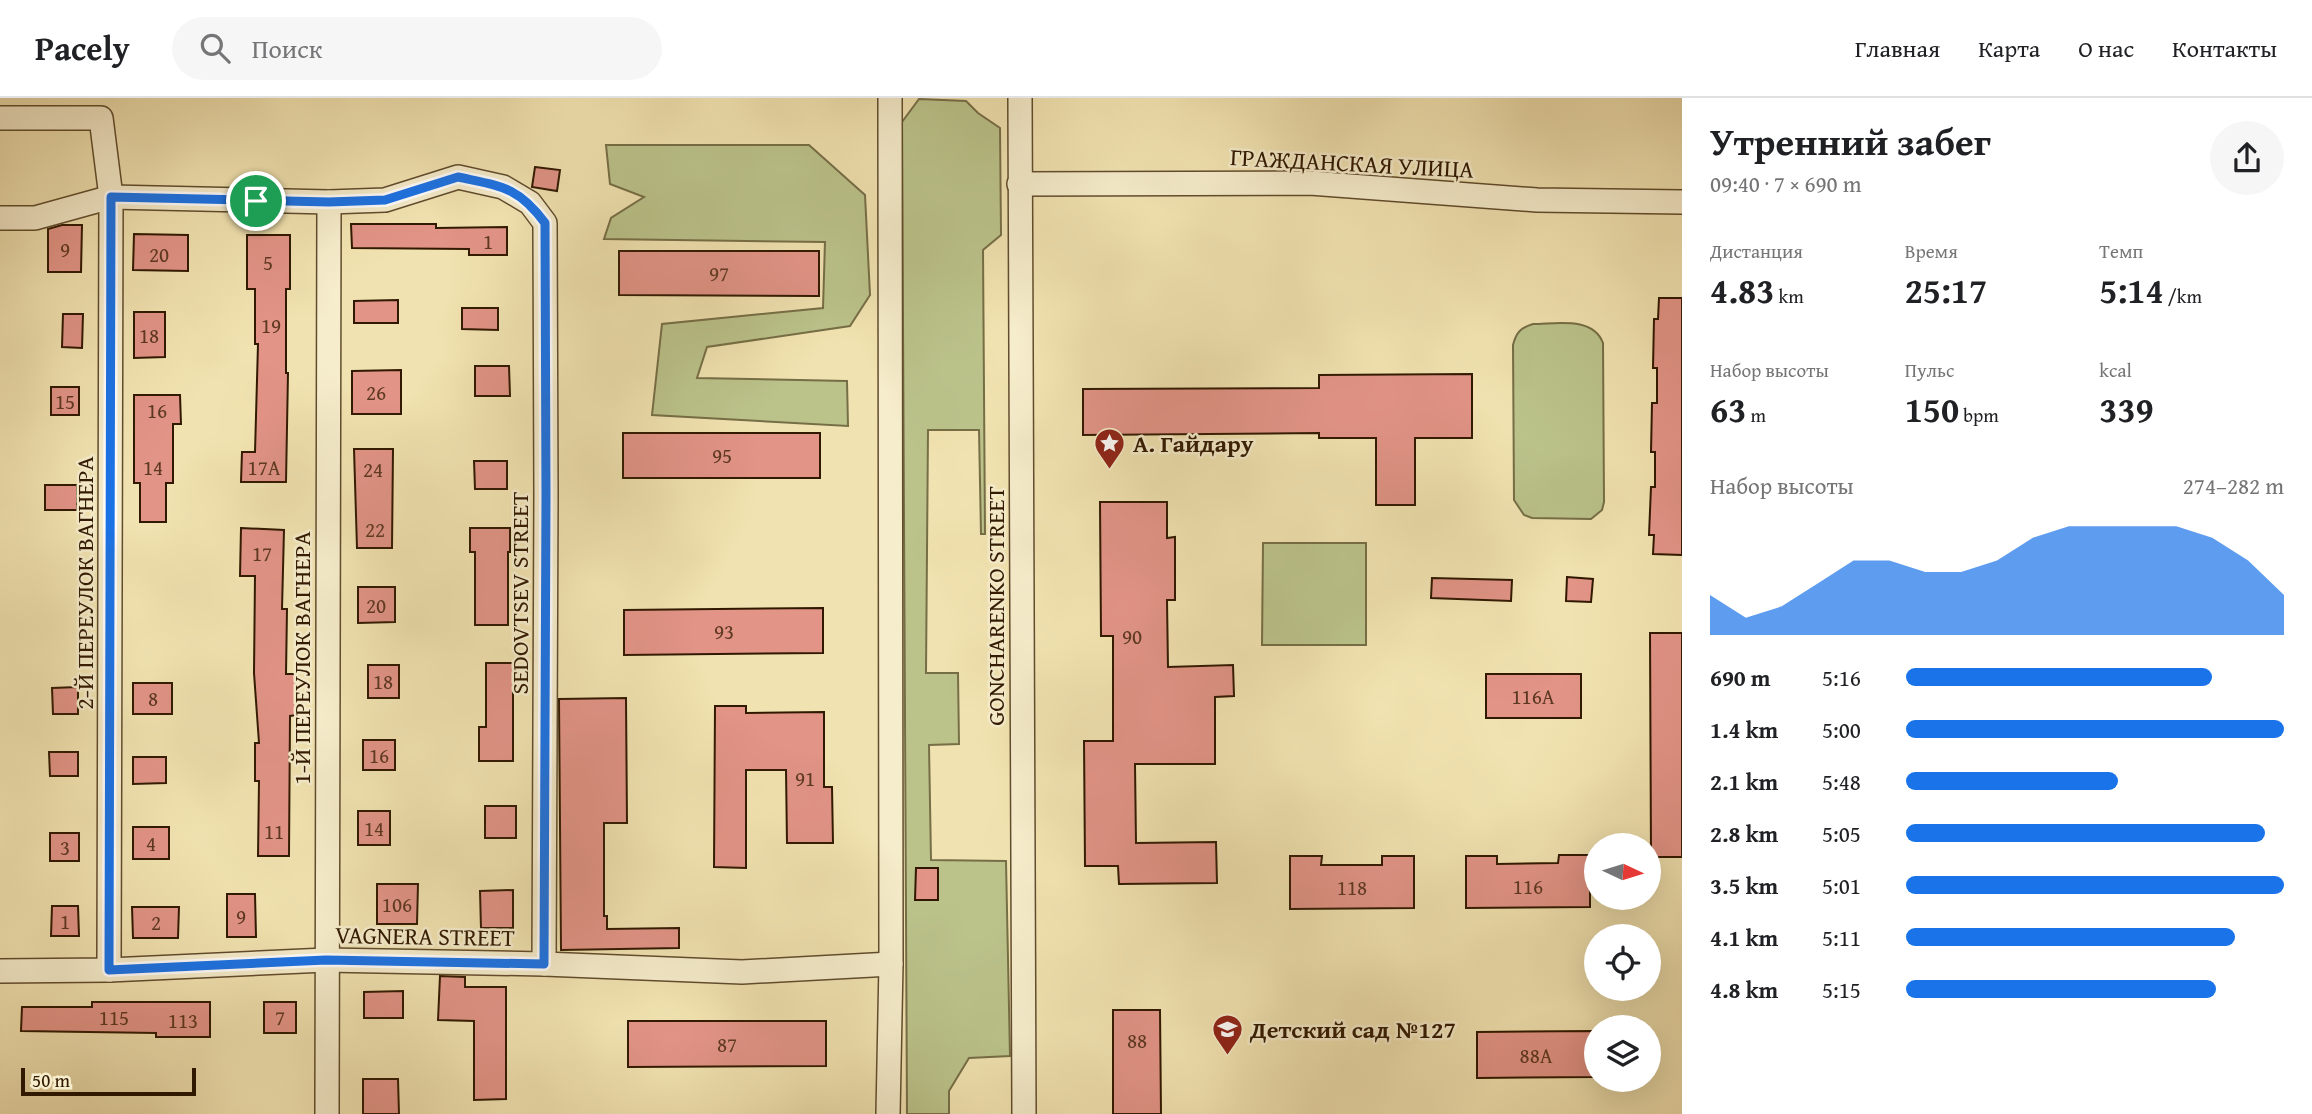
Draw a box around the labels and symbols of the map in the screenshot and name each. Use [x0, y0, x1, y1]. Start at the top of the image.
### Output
street label: ГРАЖДАНСКАЯ УЛИЦА [1229, 139, 1475, 187]
pin [226, 171, 286, 231]
house number: 1 [483, 226, 493, 257]
house number: 9 [60, 234, 70, 265]
house number: 20 [149, 239, 169, 270]
house number: 5 [263, 247, 273, 278]
house number: 97 [709, 258, 729, 289]
house number: 19 [261, 310, 281, 341]
house number: 18 [139, 320, 159, 351]
house number: 26 [366, 377, 386, 408]
house number: 15 [55, 386, 75, 417]
house number: 16 [147, 395, 167, 426]
place icon: А. Гайдару [1093, 426, 1127, 470]
place label: А. Гайдару [1133, 426, 1254, 461]
house number: 95 [712, 440, 732, 471]
house number: 14 [143, 452, 163, 483]
house number: 17А [248, 452, 281, 483]
house number: 24 [363, 454, 383, 485]
street label: 2-Й ПЕРЕУЛОК ВАГНЕРА [67, 456, 102, 710]
street label: GONCHARENKO STREET [978, 486, 1013, 726]
street label: SEDOVTSEV STREET [502, 491, 537, 695]
house number: 22 [365, 514, 385, 545]
street label: 1-Й ПЕРЕУЛОК ВАГНЕРА [284, 531, 319, 785]
house number: 17 [252, 538, 272, 569]
house number: 20 [366, 590, 386, 621]
house number: 93 [714, 616, 734, 647]
house number: 90 [1122, 621, 1142, 652]
house number: 18 [373, 666, 393, 697]
house number: 116А [1511, 681, 1555, 712]
house number: 8 [148, 683, 158, 714]
house number: 16 [369, 740, 389, 771]
house number: 91 [795, 763, 815, 794]
house number: 14 [364, 813, 384, 844]
house number: 11 [264, 816, 284, 847]
house number: 4 [146, 828, 156, 859]
house number: 3 [60, 832, 70, 863]
north arrow [1584, 833, 1661, 910]
house number: 116 [1513, 871, 1543, 902]
house number: 118 [1337, 872, 1367, 903]
house number: 106 [382, 889, 412, 920]
house number: 9 [236, 901, 246, 932]
house number: 1 [60, 906, 70, 937]
house number: 2 [151, 907, 161, 938]
street label: VAGNERA STREET [335, 917, 515, 955]
house number: 115 [99, 1002, 129, 1033]
house number: 7 [275, 1002, 285, 1033]
house number: 113 [168, 1005, 198, 1036]
school or university icon: Детский сад №127 [1210, 1012, 1244, 1056]
place label: Детский сад №127 [1249, 1012, 1456, 1047]
house number: 88 [1127, 1025, 1147, 1056]
house number: 87 [717, 1029, 737, 1060]
house number: 88А [1520, 1040, 1553, 1071]
scale bar [21, 1065, 196, 1097]

